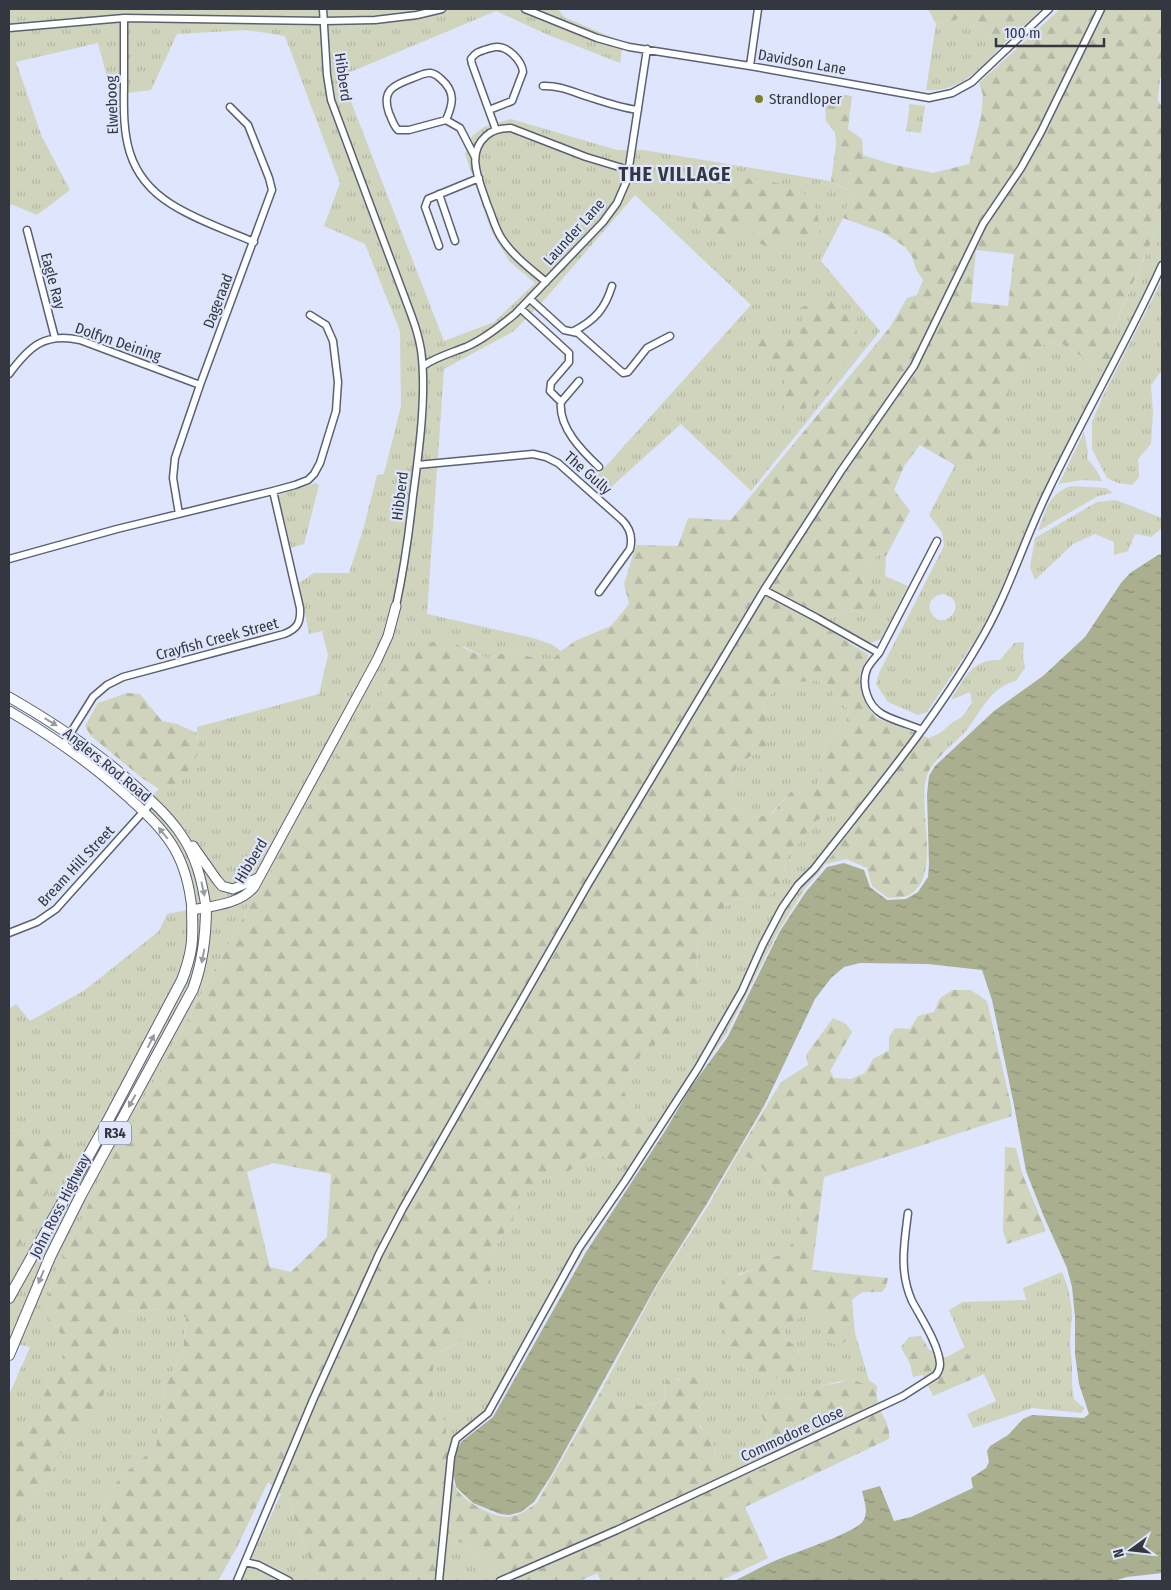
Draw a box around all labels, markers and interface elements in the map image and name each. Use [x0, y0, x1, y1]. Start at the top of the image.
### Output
scale bar [996, 15, 1104, 47]
text: 100 m [1004, 24, 1041, 42]
street label: Davidson Lane [757, 45, 847, 79]
street label: Hibberd [331, 51, 355, 103]
street label: Elweboog [102, 75, 122, 135]
place label: Strandloper [769, 90, 843, 108]
marker: Strandloper [753, 93, 765, 105]
district label: THE VILLAGE [619, 162, 731, 186]
street label: Launder Lane [540, 195, 608, 269]
street label: Eagle Ray [37, 251, 69, 312]
street label: Dageraad [199, 271, 237, 331]
street label: Dolfyn Deining [73, 319, 163, 365]
street label: The Gully [561, 448, 616, 499]
street label: Hibberd [388, 471, 412, 521]
street label: Crayfish Creek Street [154, 614, 280, 664]
one-way arrow [44, 717, 57, 726]
street label: Anglers Rod Road [60, 724, 154, 806]
street label: Bream Hill Street [34, 822, 118, 910]
one-way arrow [158, 827, 169, 840]
street label: Hibberd [231, 835, 271, 887]
one-way arrow [199, 881, 207, 896]
one-way arrow [198, 948, 206, 964]
one-way arrow [147, 1034, 155, 1049]
one-way arrow [127, 1095, 136, 1108]
road number: R34 [99, 1122, 131, 1144]
street label: John Ross Highway [26, 1151, 94, 1261]
one-way arrow [37, 1270, 45, 1284]
street label: Commodore Close [738, 1402, 846, 1466]
north arrow [1106, 1525, 1156, 1575]
text: N [1110, 1547, 1128, 1559]

